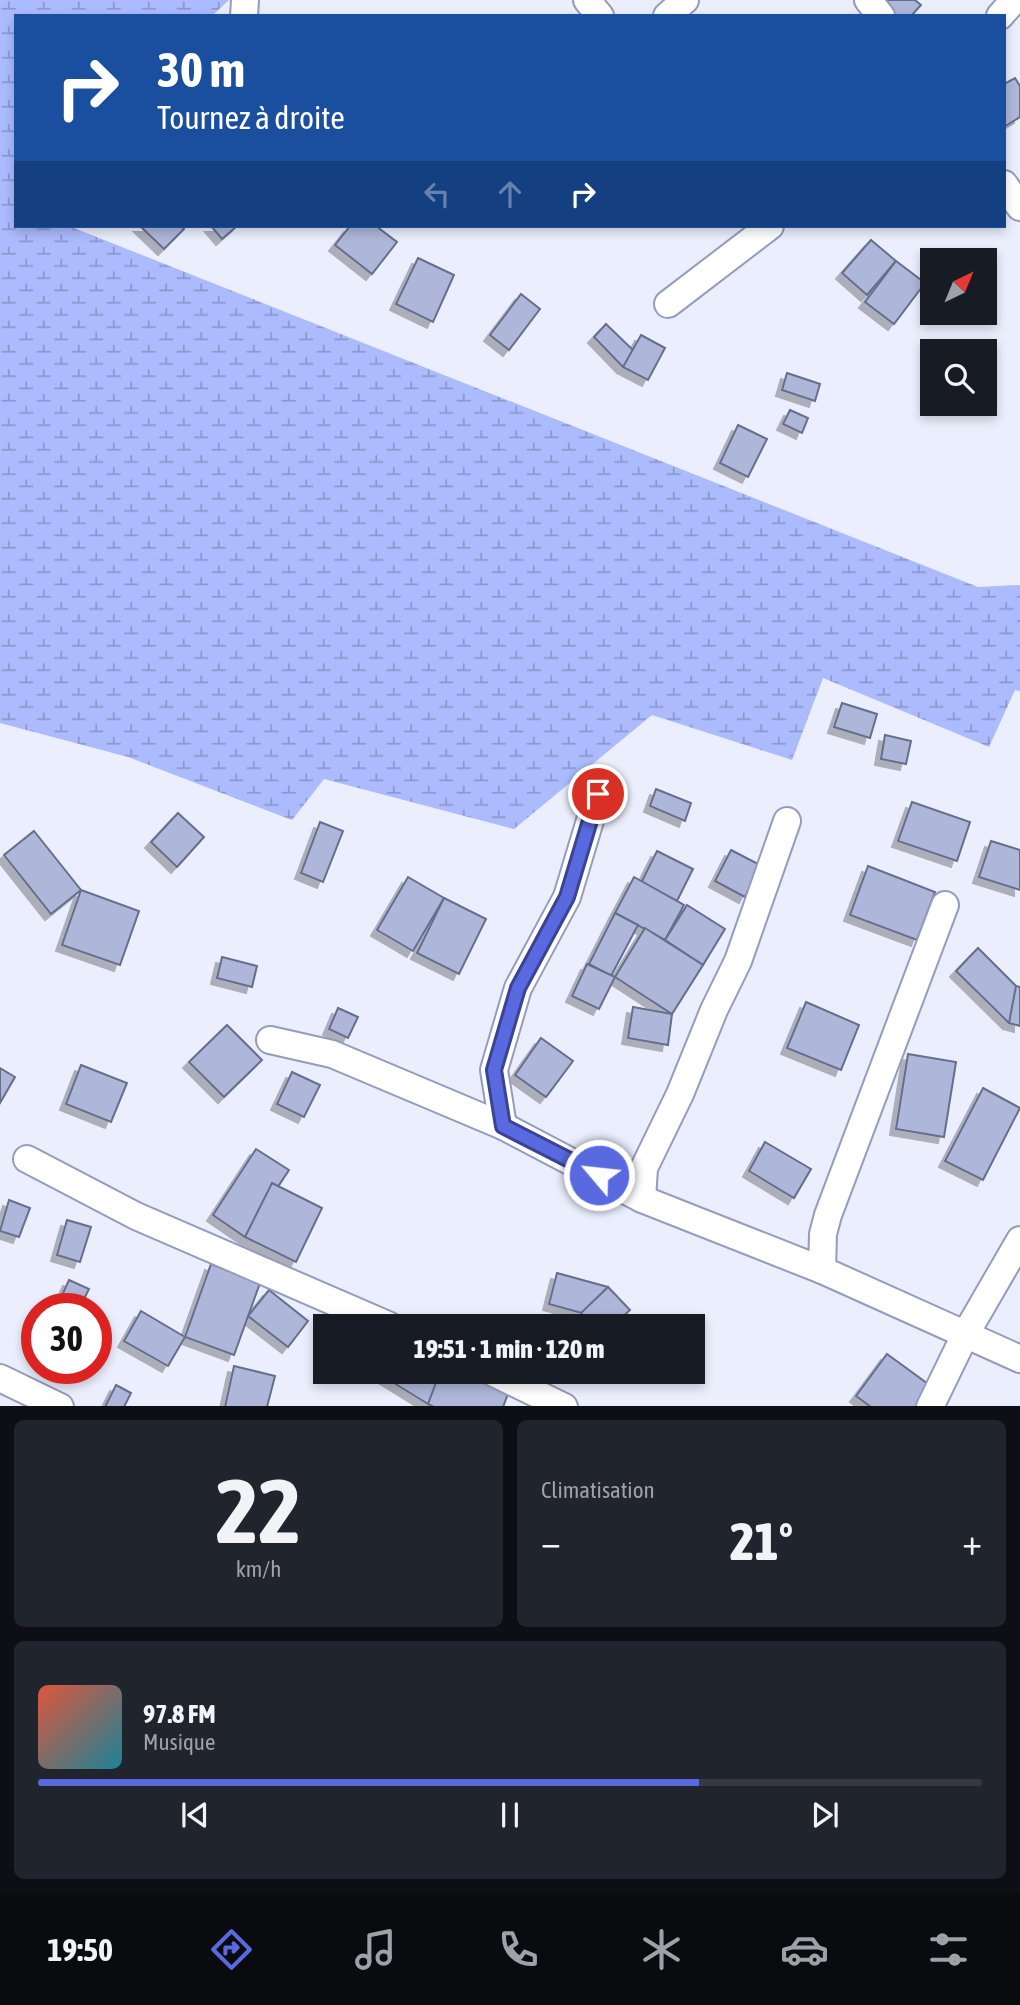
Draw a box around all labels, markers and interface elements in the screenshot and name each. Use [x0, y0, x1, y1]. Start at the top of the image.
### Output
text: 30 m [157, 41, 245, 97]
icon: right [42, 42, 133, 133]
text: Tournez à droite [157, 99, 345, 136]
icon: left [418, 175, 456, 213]
icon: ahead [491, 175, 529, 213]
icon: right [564, 175, 602, 213]
north arrow [920, 248, 998, 326]
map controls [920, 248, 997, 416]
button: search [920, 339, 997, 416]
pin [568, 764, 628, 824]
icon: arrive [579, 775, 617, 813]
position arrow [562, 1138, 636, 1212]
speed limit sign: 30 [21, 1293, 112, 1384]
text: 19:51 · 1 min · 120 m [414, 1334, 604, 1364]
text: 22 [216, 1458, 301, 1562]
text: Climatisation [541, 1477, 655, 1503]
text: 21° [730, 1511, 793, 1571]
text: − [541, 1520, 561, 1563]
text: + [962, 1520, 982, 1563]
text: km/h [236, 1556, 281, 1582]
text: 97.8 FM [143, 1699, 216, 1729]
text: Musique [143, 1729, 215, 1755]
icon: previous [176, 1796, 214, 1834]
icon: pause [491, 1796, 529, 1834]
icon: next [806, 1796, 844, 1834]
icon: directions [207, 1925, 256, 1974]
icon: music [351, 1925, 400, 1974]
icon: phone [494, 1925, 543, 1974]
icon: climate [637, 1925, 686, 1974]
icon: car [780, 1925, 829, 1974]
icon: filters [924, 1925, 973, 1974]
text: 19:50 [47, 1931, 113, 1968]

